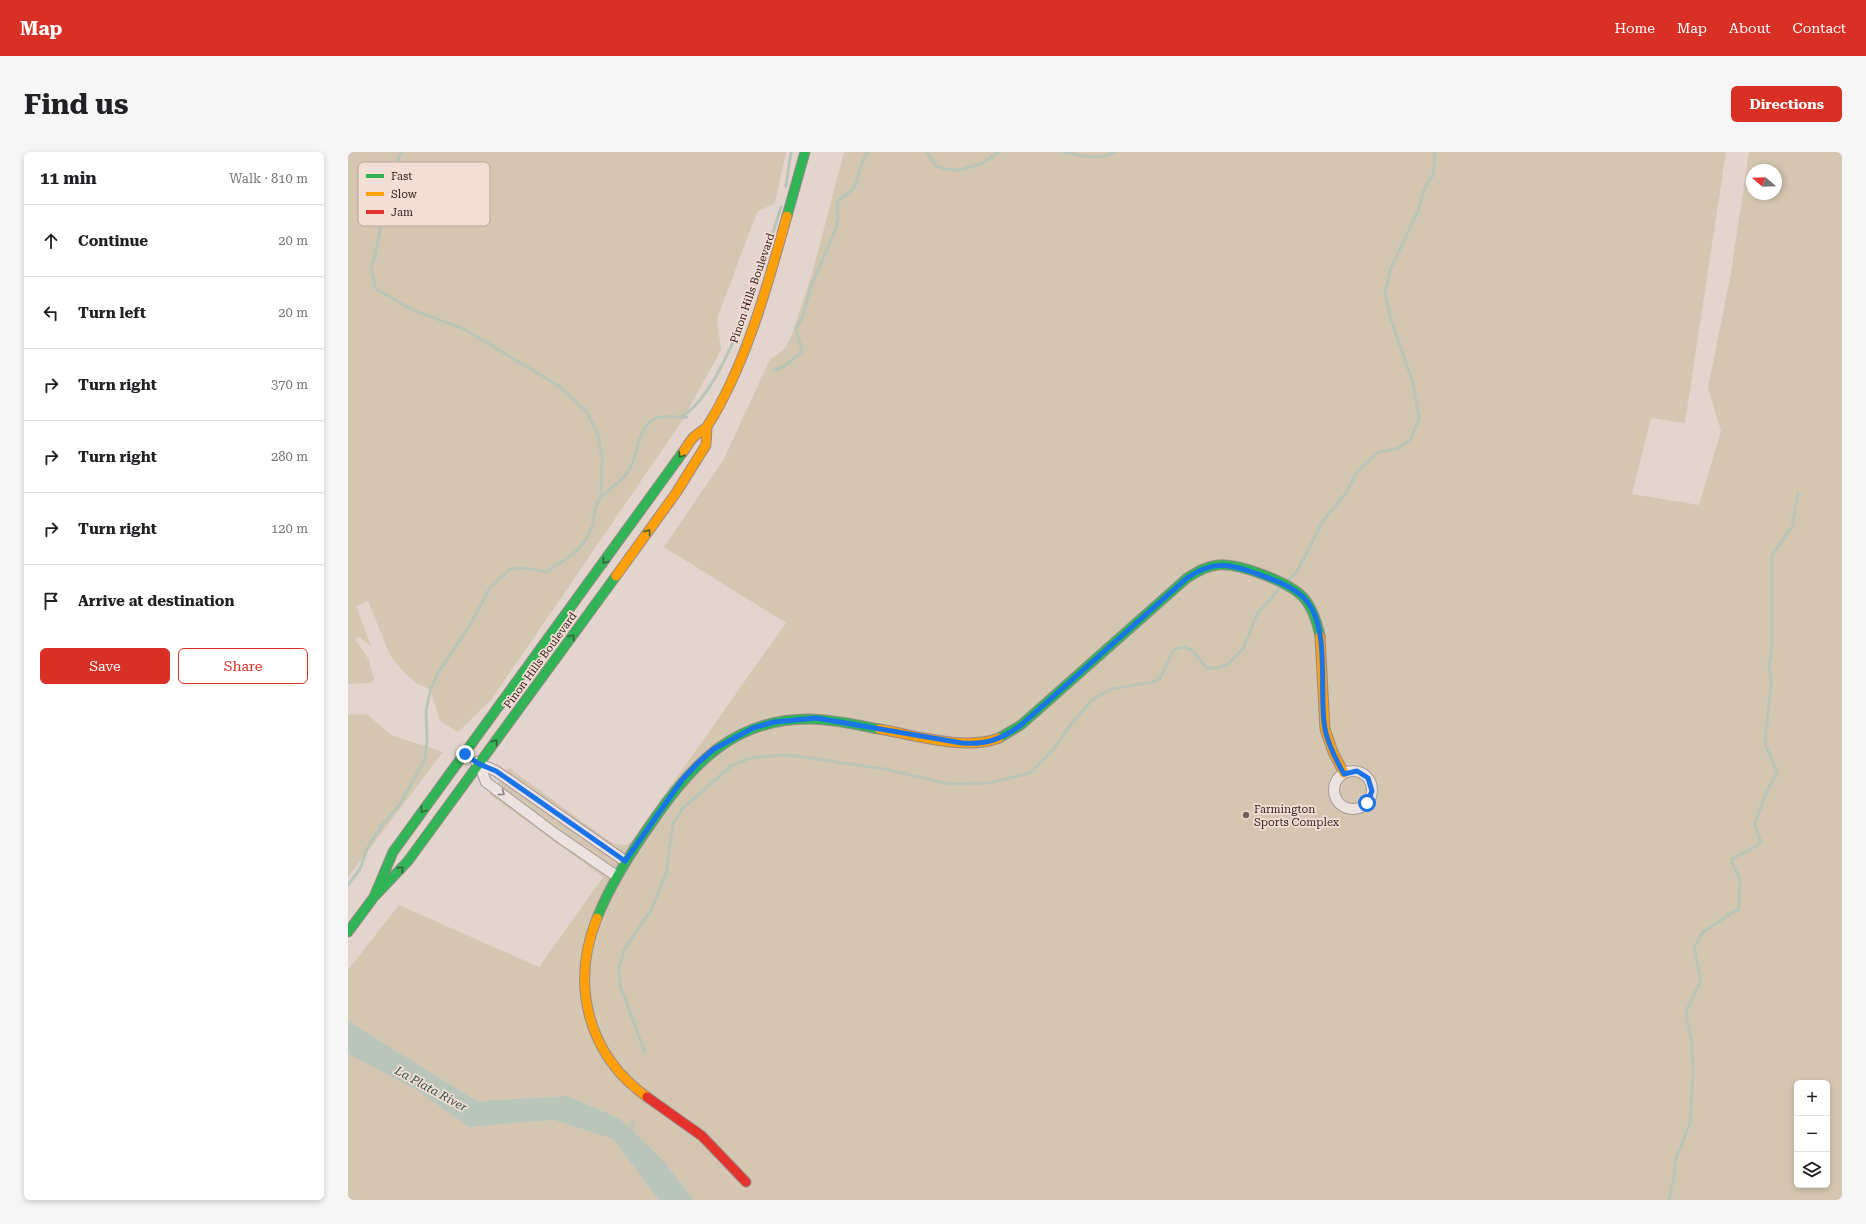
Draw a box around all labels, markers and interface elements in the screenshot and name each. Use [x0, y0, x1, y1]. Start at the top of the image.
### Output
text: Map [20, 17, 62, 40]
text: Home [1614, 20, 1655, 36]
text: Map [1677, 20, 1707, 36]
text: About [1729, 20, 1771, 36]
text: Contact [1793, 20, 1846, 36]
button: Directions [1731, 86, 1842, 122]
text: Find us [24, 88, 128, 121]
legend [358, 162, 490, 226]
north arrow [1746, 164, 1782, 200]
text: 11 min [40, 168, 97, 188]
text: Fast [391, 170, 412, 183]
text: Walk · 810 m [229, 171, 308, 186]
text: Slow [391, 188, 418, 201]
text: Jam [391, 206, 413, 219]
icon: ahead [40, 230, 62, 252]
street label: Pinon Hills Boulevard [727, 231, 777, 345]
text: Continue [78, 232, 148, 250]
text: 20 m [278, 233, 308, 248]
icon: left [40, 302, 62, 324]
text: Turn left [78, 304, 146, 322]
text: 20 m [278, 305, 308, 320]
icon: right [40, 374, 62, 396]
text: Turn right [78, 376, 157, 394]
text: 370 m [271, 377, 308, 392]
icon: right [40, 446, 62, 468]
text: Turn right [78, 448, 157, 466]
text: 280 m [271, 449, 308, 464]
one-way arrow [678, 451, 686, 458]
icon: right [40, 518, 62, 540]
text: Turn right [78, 520, 157, 538]
text: 120 m [271, 521, 308, 536]
one-way arrow [643, 529, 651, 536]
one-way arrow [603, 556, 610, 563]
icon: arrive [40, 590, 62, 612]
text: Arrive at destination [78, 592, 234, 610]
street label: Pinon Hills Boulevard [501, 610, 580, 711]
one-way arrow [567, 635, 574, 642]
button: Save [40, 648, 170, 684]
button: Share [178, 648, 308, 684]
one-way arrow [490, 739, 498, 746]
route end [456, 745, 474, 763]
one-way arrow [498, 789, 505, 796]
route start [1358, 794, 1376, 812]
place label: Farmington Sports Complex [1254, 803, 1340, 829]
one-way arrow [420, 806, 428, 813]
marker: Farmington Sports Complex [1241, 810, 1251, 820]
one-way arrow [396, 866, 404, 874]
water label: La Plata River [392, 1063, 469, 1115]
map controls [1794, 1080, 1830, 1188]
button: + [1794, 1080, 1830, 1116]
button: − [1794, 1116, 1830, 1152]
button: layers [1794, 1152, 1830, 1188]

